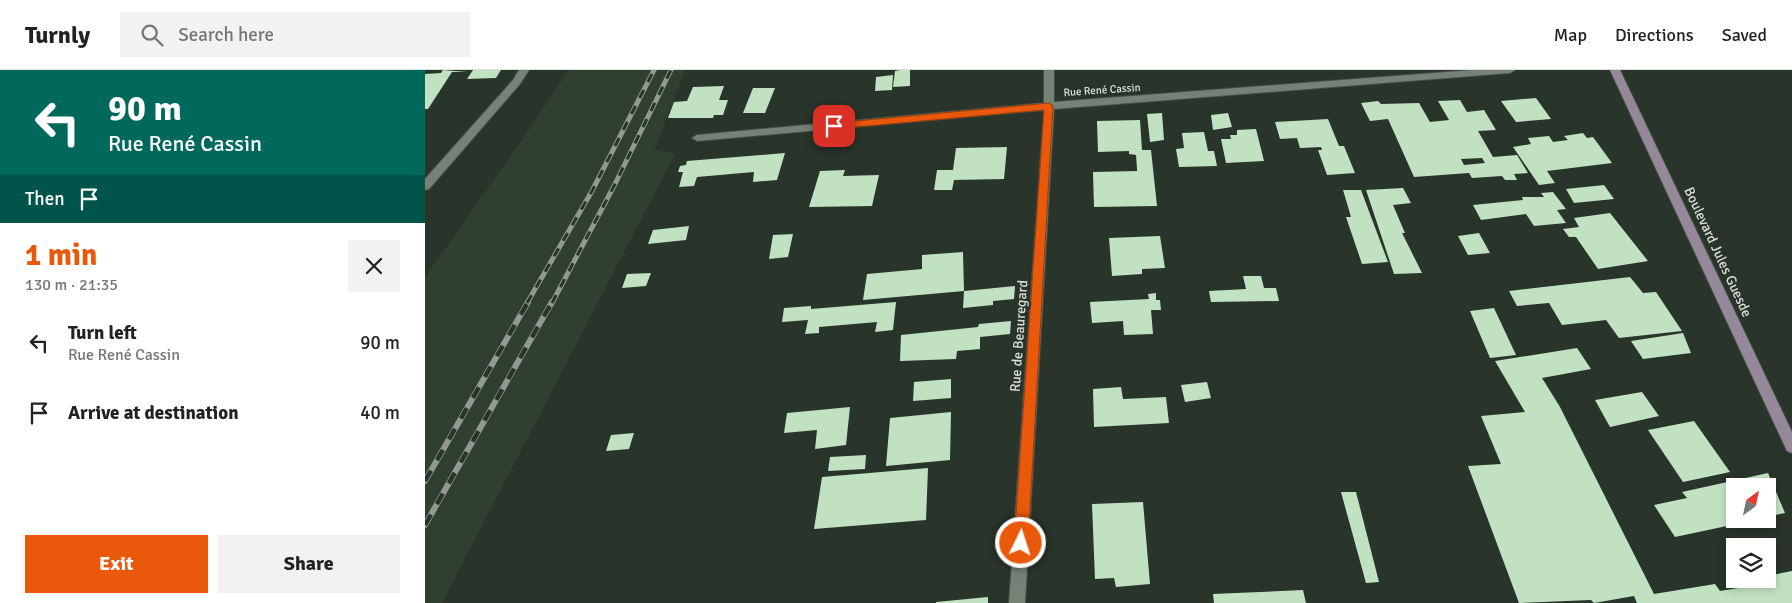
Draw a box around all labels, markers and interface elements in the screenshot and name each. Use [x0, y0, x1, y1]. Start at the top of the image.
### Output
search box [120, 12, 470, 57]
text: Turnly [25, 20, 90, 50]
icon: search [138, 21, 166, 49]
text: Search here [178, 23, 274, 47]
text: Map [1554, 24, 1587, 46]
text: Directions [1615, 24, 1694, 46]
text: Saved [1722, 24, 1767, 46]
street label: Rue René Cassin [1063, 81, 1141, 99]
text: 90 m [108, 87, 182, 130]
icon: left [25, 90, 90, 155]
pin [813, 105, 855, 147]
icon: arrive [820, 112, 848, 140]
text: Rue René Cassin [108, 130, 262, 157]
street label: Boulevard Jules Guesde [1680, 184, 1756, 320]
icon: arrive [75, 185, 103, 213]
text: Then [25, 187, 65, 211]
text: 1 min [25, 237, 97, 274]
button: close [348, 240, 400, 292]
text: 130 m · 21:35 [25, 275, 118, 295]
street label: Rue de Beauregard [1007, 279, 1031, 393]
text: Turn left [68, 321, 137, 345]
icon: left [25, 329, 53, 357]
text: 90 m [360, 331, 400, 355]
text: Rue René Cassin [68, 345, 180, 365]
icon: arrive [25, 399, 53, 427]
text: Arrive at destination [68, 401, 239, 425]
text: 40 m [360, 401, 400, 425]
north arrow [1726, 478, 1776, 528]
map controls [1726, 478, 1776, 588]
position arrow [994, 516, 1046, 568]
button: Exit [25, 535, 208, 593]
button: Share [218, 535, 400, 593]
button: layers [1726, 538, 1776, 588]

